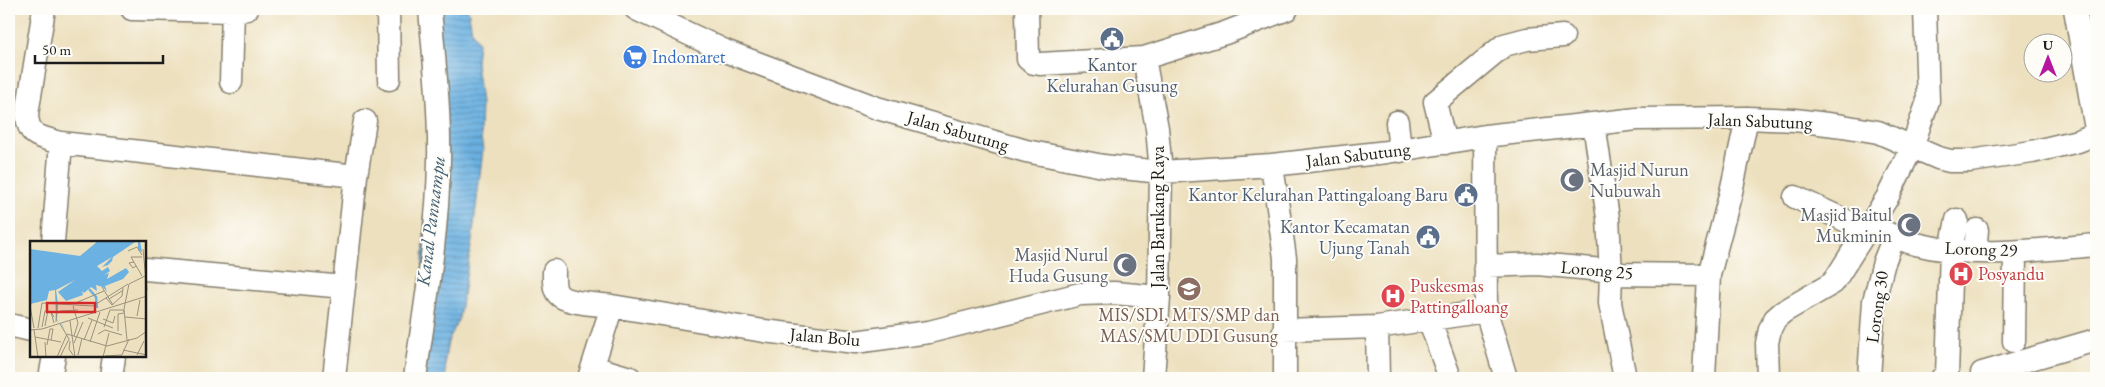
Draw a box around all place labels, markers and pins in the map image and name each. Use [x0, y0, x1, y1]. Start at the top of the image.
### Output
public building icon: Kantor Kelurahan Gusung [1099, 26, 1125, 52]
supermarket icon: Indomaret [622, 44, 648, 70]
place label: Indomaret [652, 45, 726, 68]
place label: Kantor Kelurahan Gusung [1046, 53, 1178, 97]
place label: Masjid Nurun Nubuwah [1590, 158, 1689, 202]
mosque icon: Masjid Nurun Nubuwah [1559, 167, 1585, 193]
public building icon: Kantor Kelurahan Pattingaloang Baru [1453, 182, 1479, 208]
place label: Kantor Kelurahan Pattingaloang Baru [1188, 183, 1449, 206]
place label: Masjid Baitul Mukminin [1800, 203, 1892, 247]
mosque icon: Masjid Baitul Mukminin [1896, 212, 1922, 238]
place label: Kantor Kecamatan Ujung Tanah [1280, 215, 1410, 259]
public building icon: Kantor Kecamatan Ujung Tanah [1415, 224, 1441, 250]
place label: Masjid Nurul Huda Gusung [1009, 243, 1108, 287]
mosque icon: Masjid Nurul Huda Gusung [1112, 252, 1138, 278]
hospital icon: Posyandu [1948, 261, 1974, 287]
place label: Posyandu [1978, 262, 2045, 285]
place label: Puskesmas Pattingalloang [1410, 274, 1508, 318]
school or university icon: MIS/SDI, MTS/SMP dan MAS/SMU DDI Gusung [1176, 276, 1202, 302]
hospital icon: Puskesmas Pattingalloang [1380, 283, 1406, 309]
place label: MIS/SDI, MTS/SMP dan MAS/SMU DDI Gusung [1098, 303, 1280, 347]

